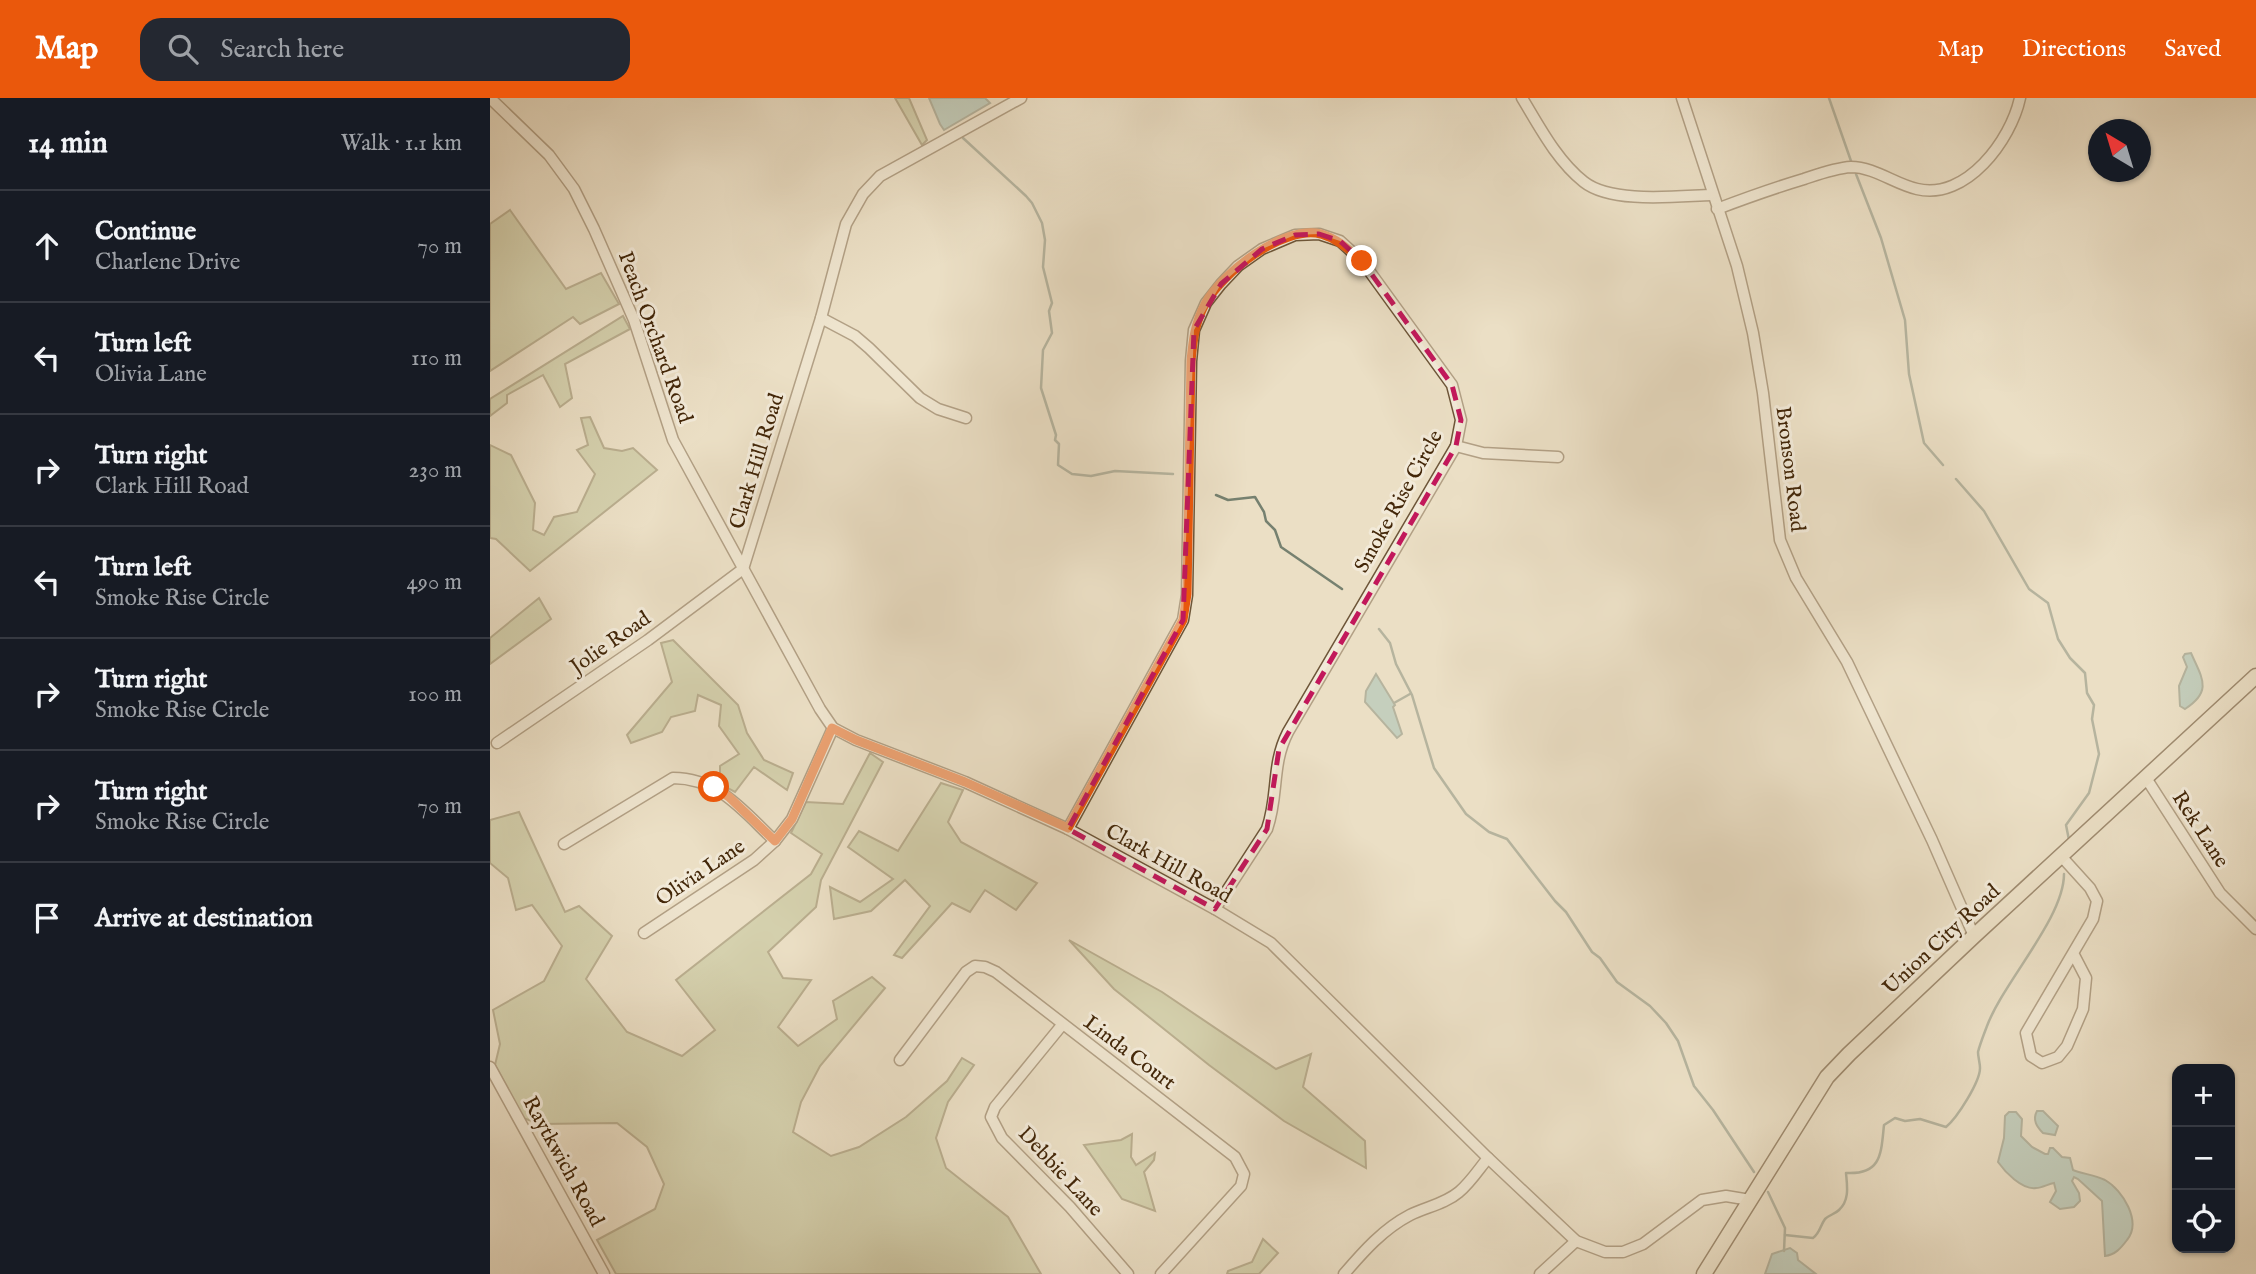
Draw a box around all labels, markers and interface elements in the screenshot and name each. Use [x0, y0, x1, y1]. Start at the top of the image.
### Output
search box [140, 18, 630, 81]
text: Map [35, 28, 98, 70]
icon: search [164, 30, 202, 68]
text: Search here [220, 33, 344, 66]
text: Map [1938, 34, 1984, 65]
text: Directions [2022, 34, 2126, 65]
text: Saved [2164, 34, 2221, 65]
north arrow [2088, 119, 2151, 182]
text: 14 min [28, 125, 108, 163]
text: Walk · 1.1 km [341, 129, 462, 158]
text: Continue [95, 215, 196, 248]
icon: ahead [28, 227, 66, 265]
text: 70 m [417, 232, 462, 261]
route end [1346, 245, 1377, 276]
text: Charlene Drive [95, 248, 240, 277]
street label: Peach Orchard Road [611, 248, 698, 428]
text: Turn left [95, 327, 192, 360]
icon: left [28, 339, 66, 377]
text: 110 m [411, 344, 462, 373]
text: Olivia Lane [95, 360, 207, 389]
street label: Clark Hill Road [724, 390, 791, 533]
street label: Bronson Road [1768, 405, 1811, 534]
street label: Smoke Rise Circle [1349, 425, 1450, 578]
text: Turn right [95, 439, 208, 472]
icon: right [28, 451, 66, 489]
text: 230 m [409, 456, 462, 485]
text: Clark Hill Road [95, 472, 249, 501]
text: Turn left [95, 551, 192, 584]
icon: left [28, 563, 66, 601]
text: 490 m [407, 568, 462, 597]
text: Smoke Rise Circle [95, 584, 269, 613]
street label: Jolie Road [564, 605, 657, 682]
text: Turn right [95, 663, 208, 696]
icon: right [28, 675, 66, 713]
text: 100 m [408, 680, 462, 709]
text: Smoke Rise Circle [95, 696, 269, 725]
route start [698, 771, 729, 802]
text: Turn right [95, 775, 208, 808]
street label: Rek Lane [2165, 786, 2235, 874]
icon: right [28, 787, 66, 825]
text: 70 m [417, 792, 462, 821]
text: Smoke Rise Circle [95, 808, 269, 837]
street label: Clark Hill Road [1100, 818, 1237, 911]
street label: Olivia Lane [651, 833, 751, 913]
street label: Union City Road [1878, 878, 2007, 1001]
icon: arrive [28, 899, 66, 937]
text: Arrive at destination [95, 902, 313, 935]
street label: Linda Court [1078, 1010, 1181, 1097]
map controls [2172, 1064, 2235, 1253]
button: + [2172, 1064, 2235, 1127]
street label: Raytkwich Road [516, 1092, 610, 1232]
street label: Debbie Lane [1011, 1121, 1109, 1223]
button: − [2172, 1127, 2235, 1190]
button: locate [2172, 1190, 2235, 1253]

